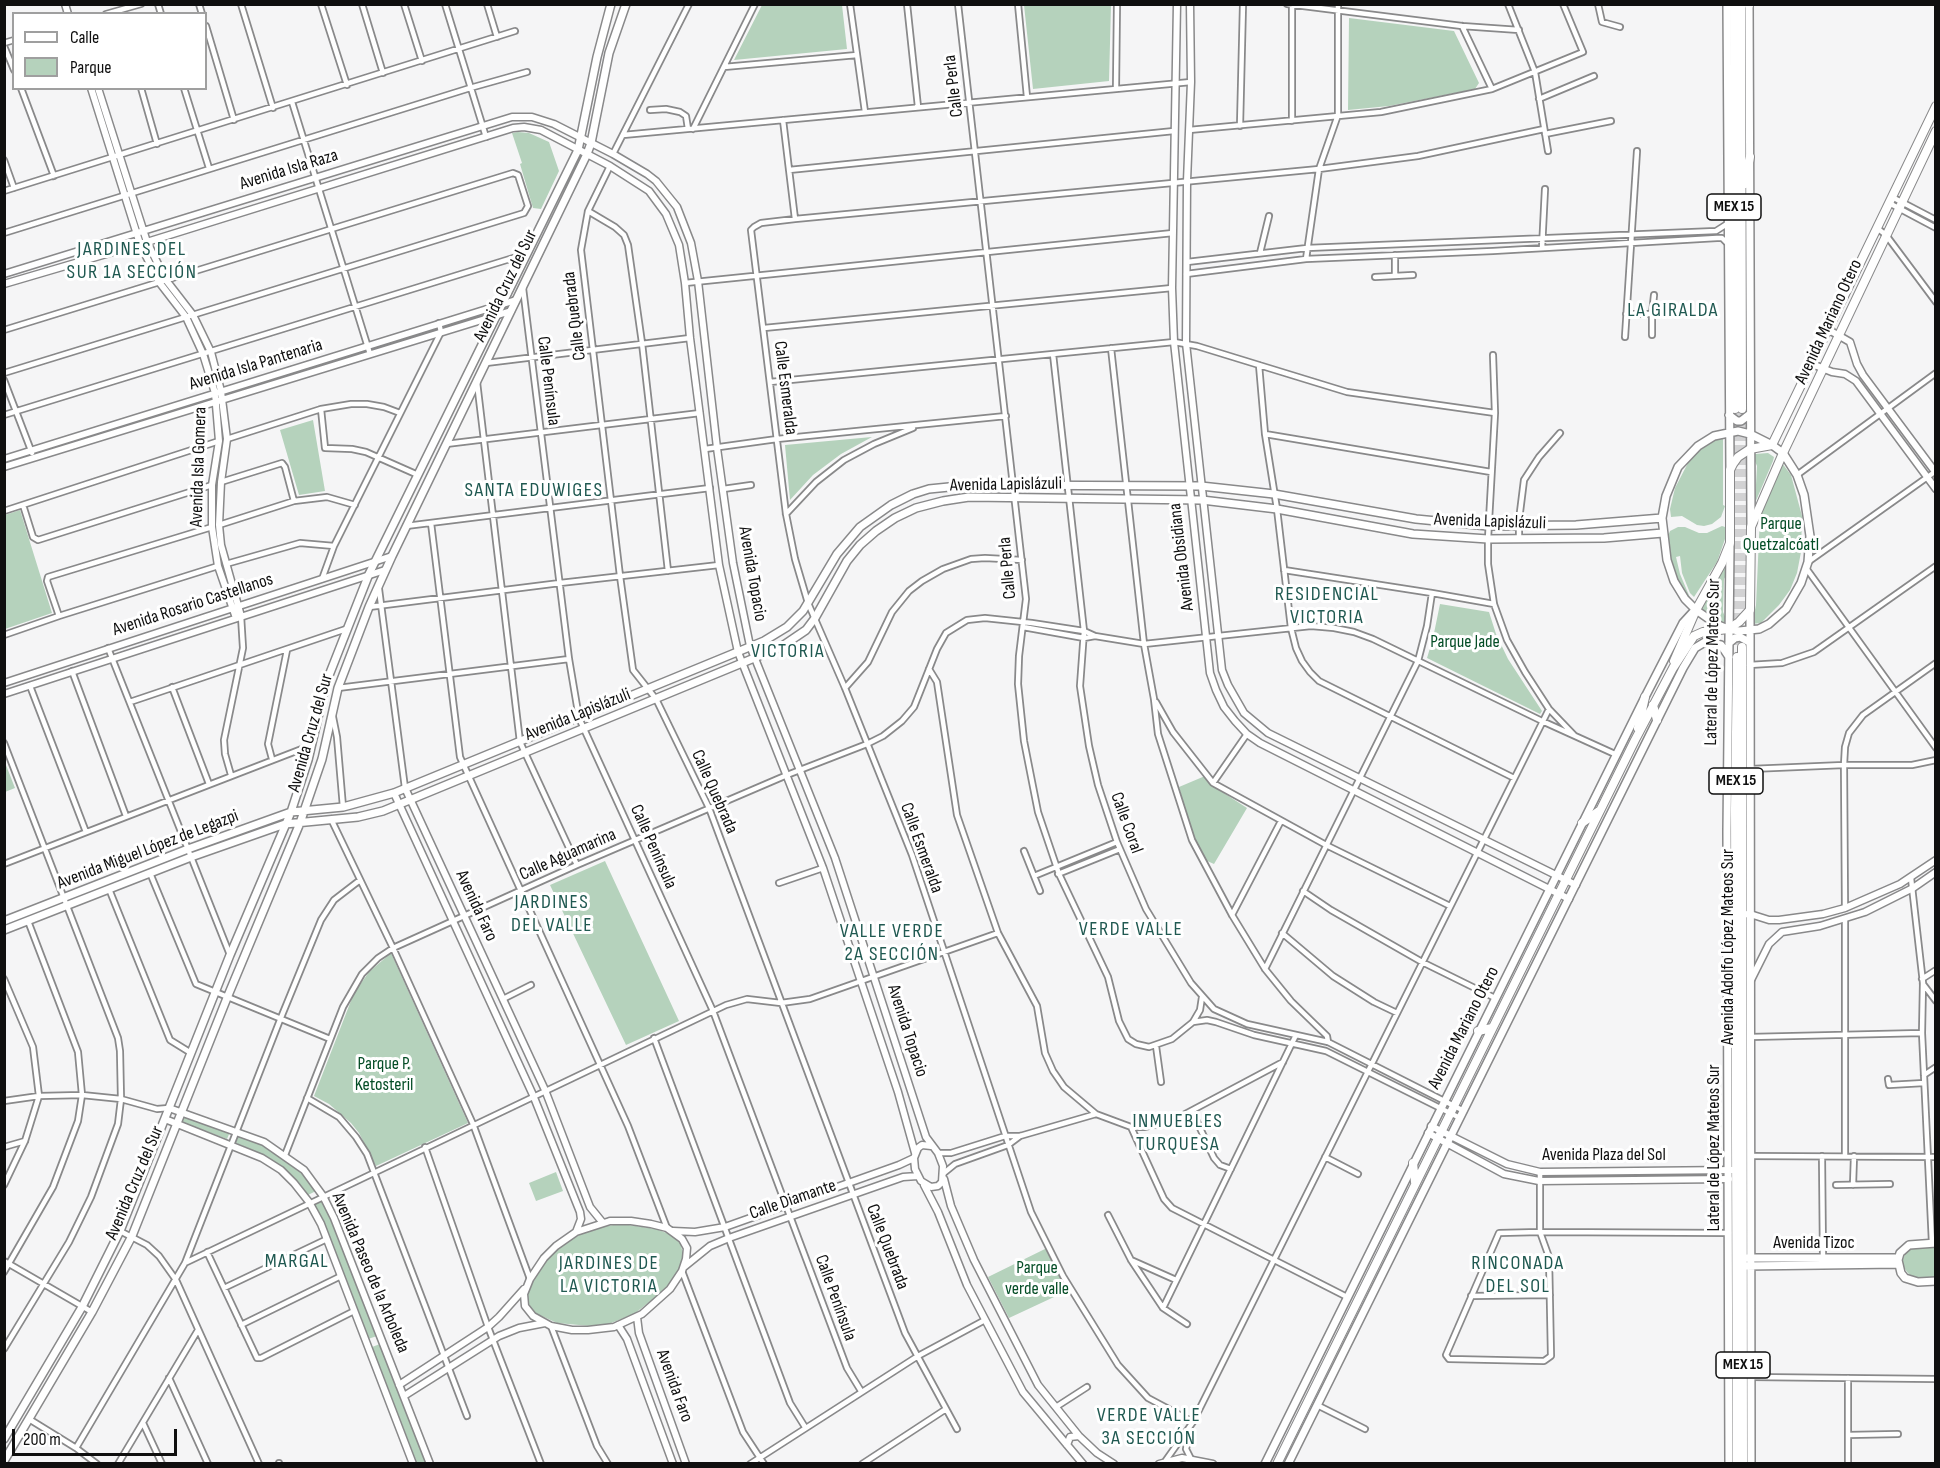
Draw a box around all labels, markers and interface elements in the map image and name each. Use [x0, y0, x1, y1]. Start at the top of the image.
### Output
legend [12, 12, 207, 90]
text: Calle [70, 27, 99, 48]
street label: Calle Perla [939, 54, 969, 118]
text: Parque [70, 57, 111, 78]
street label: Avenida Isla Raza [237, 145, 341, 195]
road number: MEX 15 [1707, 194, 1761, 220]
street label: Avenida Cruz del Sur [470, 226, 542, 346]
district label: JARDINES DEL SUR 1A SECCIÓN [67, 238, 197, 285]
street label: Avenida Mariano Otero [1791, 256, 1867, 388]
street label: Calle Quebrada [559, 270, 591, 362]
district label: LA GIRALDA [1627, 299, 1719, 323]
street label: Avenida Isla Pantenaria [187, 335, 325, 395]
street label: Calle Península [532, 335, 564, 427]
street label: Calle Esmeralda [769, 340, 801, 436]
street label: Avenida Isla Gomera [186, 407, 212, 527]
street label: Avenida Lapislázuli [950, 473, 1062, 497]
district label: SANTA EDUWIGES [464, 479, 604, 503]
street label: Avenida Obsidiana [1165, 502, 1199, 612]
street label: Avenida Lapislázuli [1434, 509, 1546, 535]
park label: Parque Quetzalcóatl [1743, 513, 1819, 556]
street label: Avenida Topacio [733, 525, 771, 623]
street label: Calle Perla [995, 536, 1021, 600]
street label: Avenida Rosario Castellanos [110, 569, 276, 641]
street label: Lateral de López Mateos Sur [1701, 578, 1725, 746]
district label: RESIDENCIAL VICTORIA [1275, 583, 1379, 630]
park label: Parque Jade [1430, 631, 1500, 653]
district label: VICTORIA [751, 640, 825, 664]
street label: Avenida Cruz del Sur [284, 671, 338, 795]
street label: Avenida Lapislázuli [522, 684, 634, 746]
street label: Calle Quebrada [686, 747, 742, 837]
road number: MEX 15 [1709, 768, 1763, 794]
street label: Calle Coral [1105, 790, 1147, 856]
street label: Calle Esmeralda [895, 800, 947, 896]
street label: Calle Península [625, 801, 681, 893]
street label: Avenida Miguel López de Legazpi [54, 805, 242, 895]
street label: Calle Aguamarina [516, 824, 620, 886]
street label: Avenida Adolfo López Mateos Sur [1717, 849, 1739, 1045]
street label: Avenida Faro [450, 867, 502, 945]
district label: JARDINES DEL VALLE [511, 891, 593, 938]
district label: VERDE VALLE [1079, 918, 1183, 942]
district label: VALLE VERDE 2A SECCIÓN [840, 920, 944, 967]
street label: Avenida Mariano Otero [1424, 963, 1504, 1093]
street label: Avenida Topacio [882, 982, 932, 1080]
park label: Parque P. Ketosteril [355, 1053, 413, 1096]
street label: Lateral de López Mateos Sur [1703, 1064, 1725, 1232]
district label: INMUEBLES TURQUESA [1133, 1110, 1223, 1157]
street label: Avenida Cruz del Sur [101, 1123, 169, 1243]
street label: Avenida Plaza del Sol [1542, 1144, 1666, 1166]
street label: Calle Diamante [747, 1175, 839, 1225]
street label: Avenida Paseo de la Arboleda [326, 1190, 414, 1356]
street label: Calle Quebrada [861, 1201, 913, 1293]
street label: Avenida Tizoc [1773, 1232, 1855, 1254]
district label: MARGAL [265, 1250, 329, 1274]
district label: JARDINES DE LA VICTORIA [559, 1252, 659, 1299]
street label: Calle Península [809, 1252, 861, 1344]
district label: RINCONADA DEL SOL [1471, 1252, 1565, 1299]
park label: Parque verde valle [1005, 1257, 1069, 1300]
street label: Avenida Faro [651, 1347, 697, 1425]
road number: MEX 15 [1716, 1352, 1770, 1378]
district label: VERDE VALLE 3A SECCIÓN [1097, 1404, 1201, 1451]
scale bar [15, 1417, 180, 1455]
text: 200 m [23, 1429, 61, 1450]

